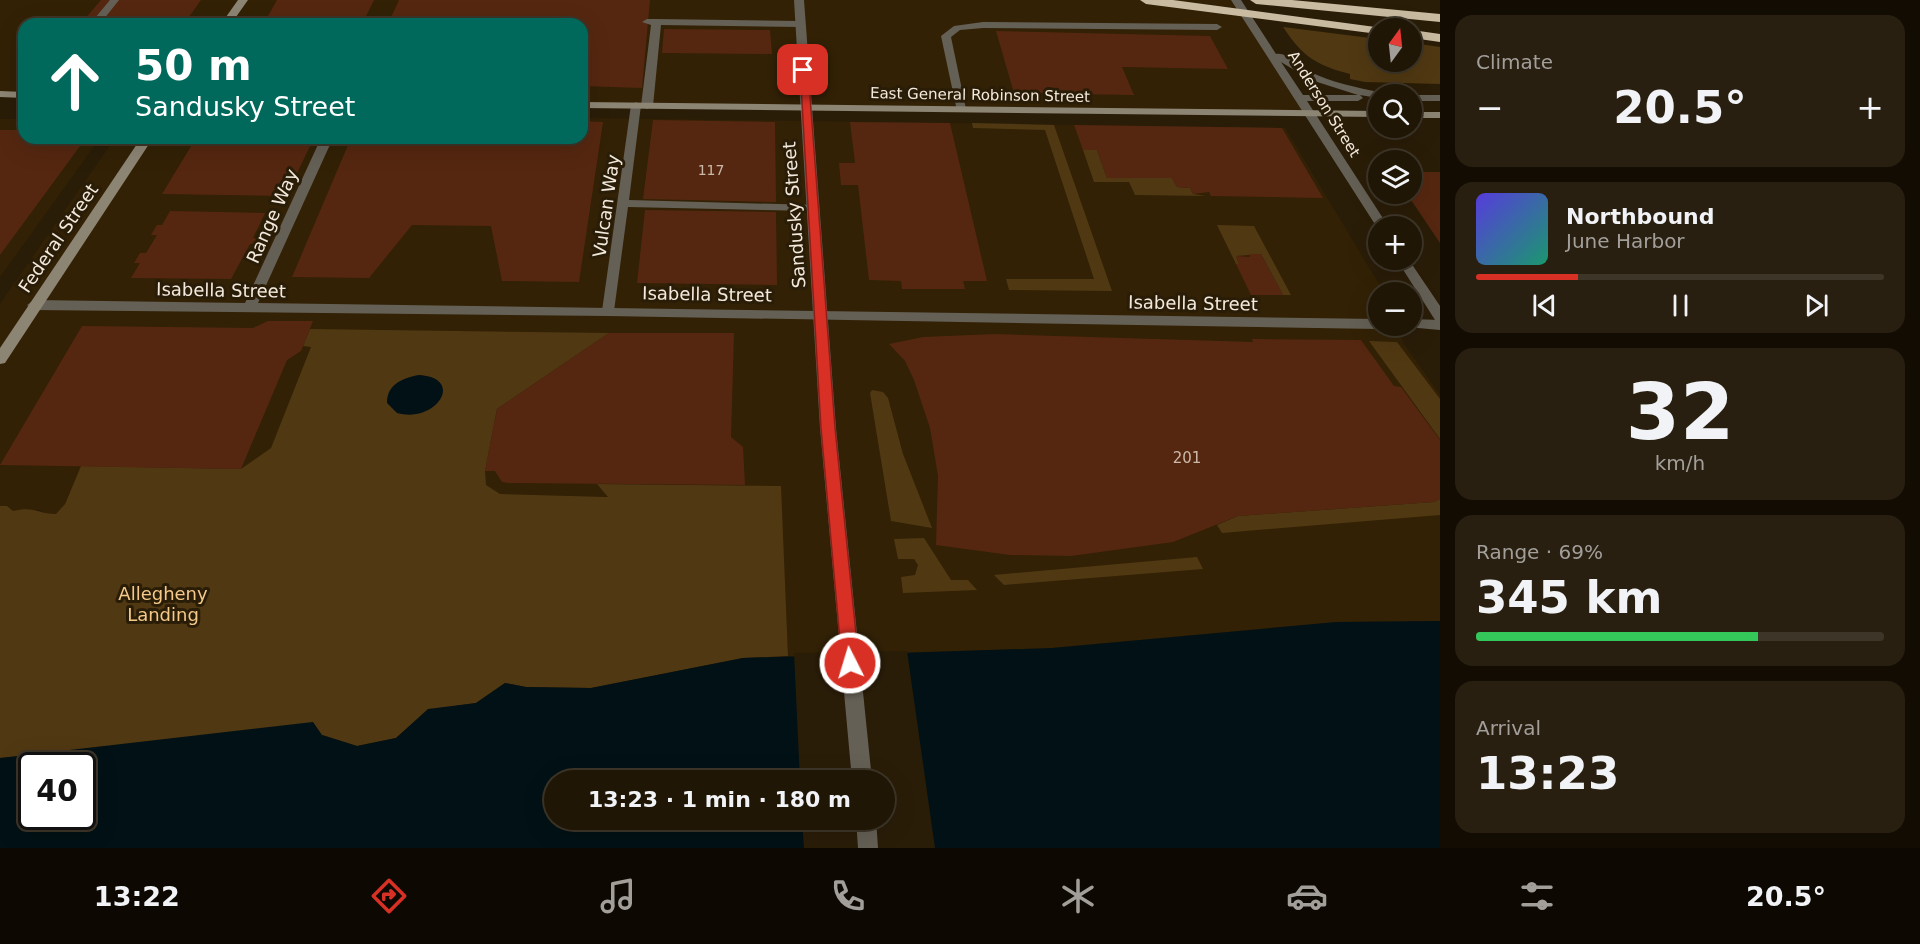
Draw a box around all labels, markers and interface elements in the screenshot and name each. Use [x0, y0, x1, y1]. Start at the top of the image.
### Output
north arrow [1368, 18, 1422, 72]
map controls [1368, 18, 1422, 336]
text: 50 m [135, 41, 252, 90]
icon: ahead [36, 42, 114, 120]
pin [777, 44, 828, 95]
street label: Anderson Street [1284, 48, 1364, 160]
text: Climate [1476, 50, 1553, 74]
icon: arrive [786, 53, 819, 86]
text: 20.5° [1613, 81, 1747, 134]
street label: East General Robinson Street [870, 84, 1090, 106]
button: search [1368, 84, 1422, 138]
text: − [1476, 88, 1504, 127]
text: + [1856, 88, 1884, 127]
text: Sandusky Street [135, 91, 355, 122]
street label: Sandusky Street [778, 141, 810, 289]
button: layers [1368, 150, 1422, 204]
street label: Vulcan Way [588, 153, 624, 259]
house number: 117 [698, 162, 724, 178]
street label: Range Way [242, 165, 302, 266]
street label: Federal Street [14, 180, 102, 296]
text: Northbound [1566, 204, 1715, 229]
button: + [1368, 216, 1422, 270]
text: June Harbor [1566, 229, 1685, 253]
street label: Isabella Street [156, 278, 286, 302]
street label: Isabella Street [642, 282, 772, 306]
button: − [1368, 282, 1422, 336]
icon: previous [1528, 289, 1561, 322]
icon: pause [1664, 289, 1697, 322]
icon: next [1800, 289, 1833, 322]
street label: Isabella Street [1128, 291, 1258, 315]
text: 32 [1626, 367, 1734, 457]
house number: 201 [1173, 449, 1201, 467]
text: km/h [1655, 451, 1705, 475]
text: Range · 69% [1476, 540, 1603, 564]
text: 345 km [1476, 571, 1662, 624]
park label: Allegheny Landing [118, 583, 208, 625]
position arrow [818, 631, 882, 695]
text: Arrival [1476, 716, 1541, 740]
text: 13:23 [1476, 747, 1619, 800]
speed limit sign: 40 [18, 752, 96, 830]
text: 13:23 · 1 min · 180 m [588, 787, 851, 812]
icon: directions [368, 875, 410, 917]
icon: music [597, 875, 639, 917]
icon: phone [827, 875, 869, 917]
icon: climate [1057, 875, 1099, 917]
icon: car [1286, 875, 1328, 917]
icon: filters [1516, 875, 1558, 917]
text: 13:22 [94, 881, 180, 912]
text: 20.5° [1746, 881, 1826, 912]

